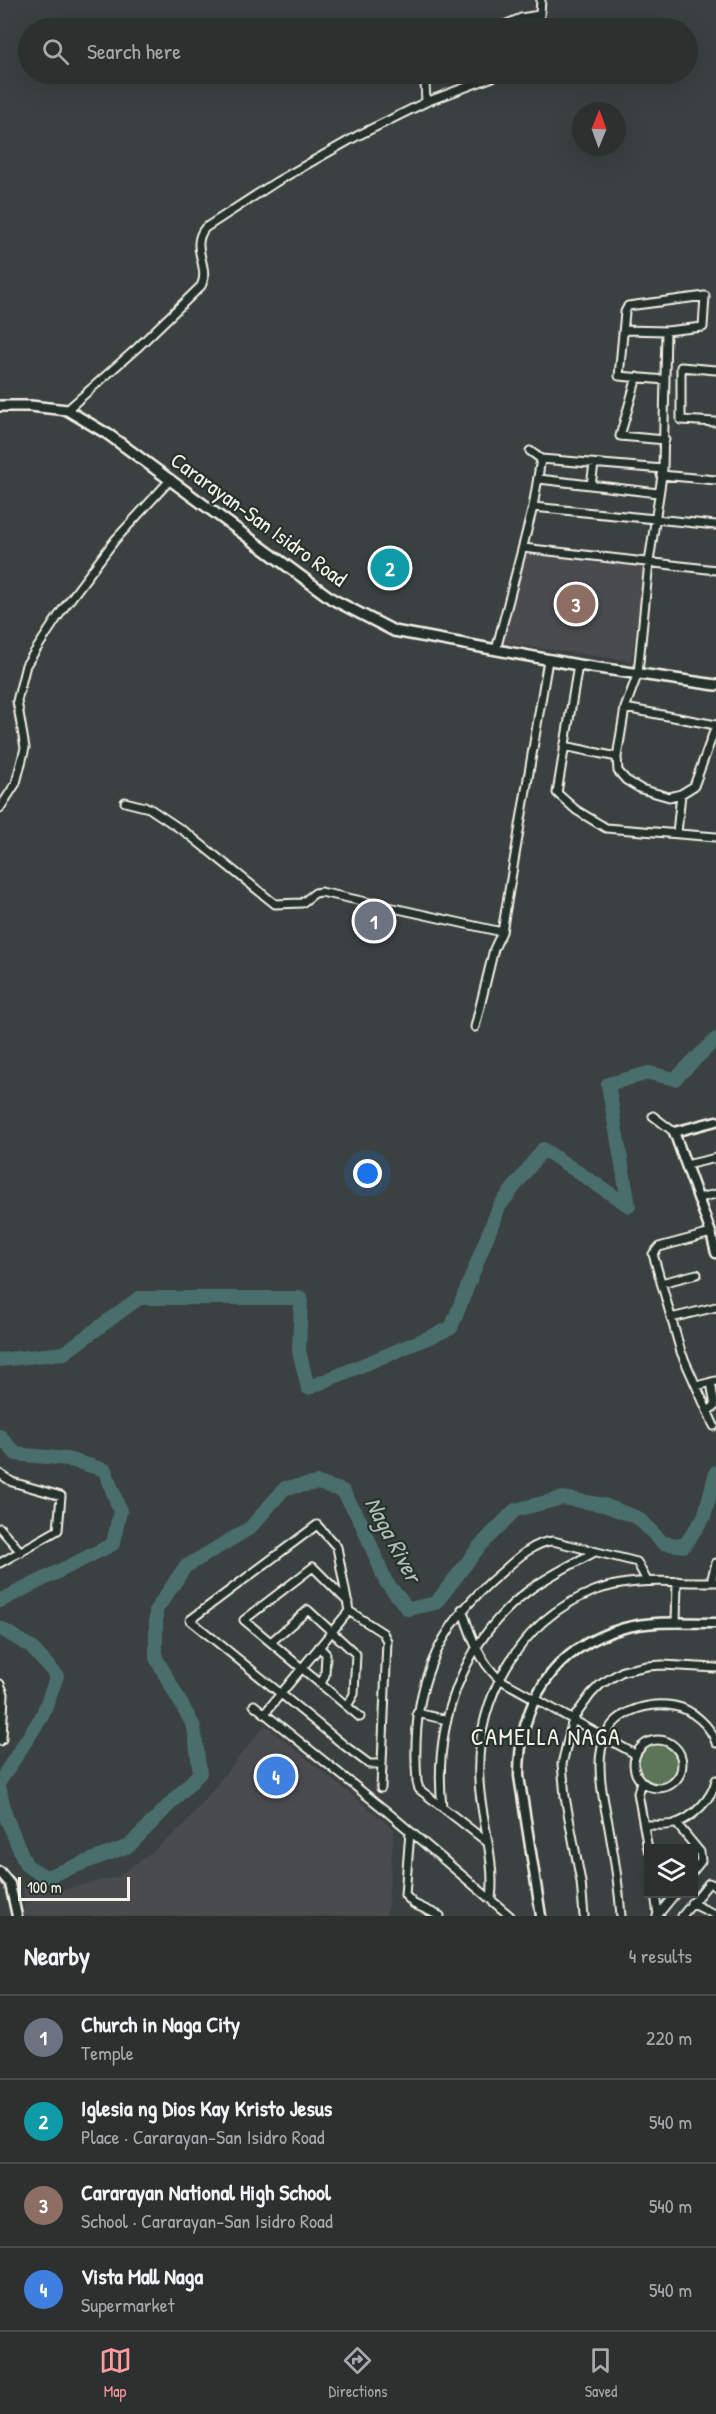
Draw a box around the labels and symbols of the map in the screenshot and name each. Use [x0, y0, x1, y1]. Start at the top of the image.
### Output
north arrow [572, 102, 626, 156]
street label: Cararayan-San Isidro Road [165, 445, 353, 593]
pin: 2 [370, 546, 410, 590]
pin: 3 [556, 582, 596, 626]
pin: 1 [354, 898, 394, 944]
your location [353, 1159, 382, 1188]
water label: Naga River [357, 1491, 431, 1590]
district label: CAMELLA NAGA [471, 1720, 621, 1752]
pin: 4 [256, 1754, 296, 1798]
scale bar [18, 1874, 130, 1902]

